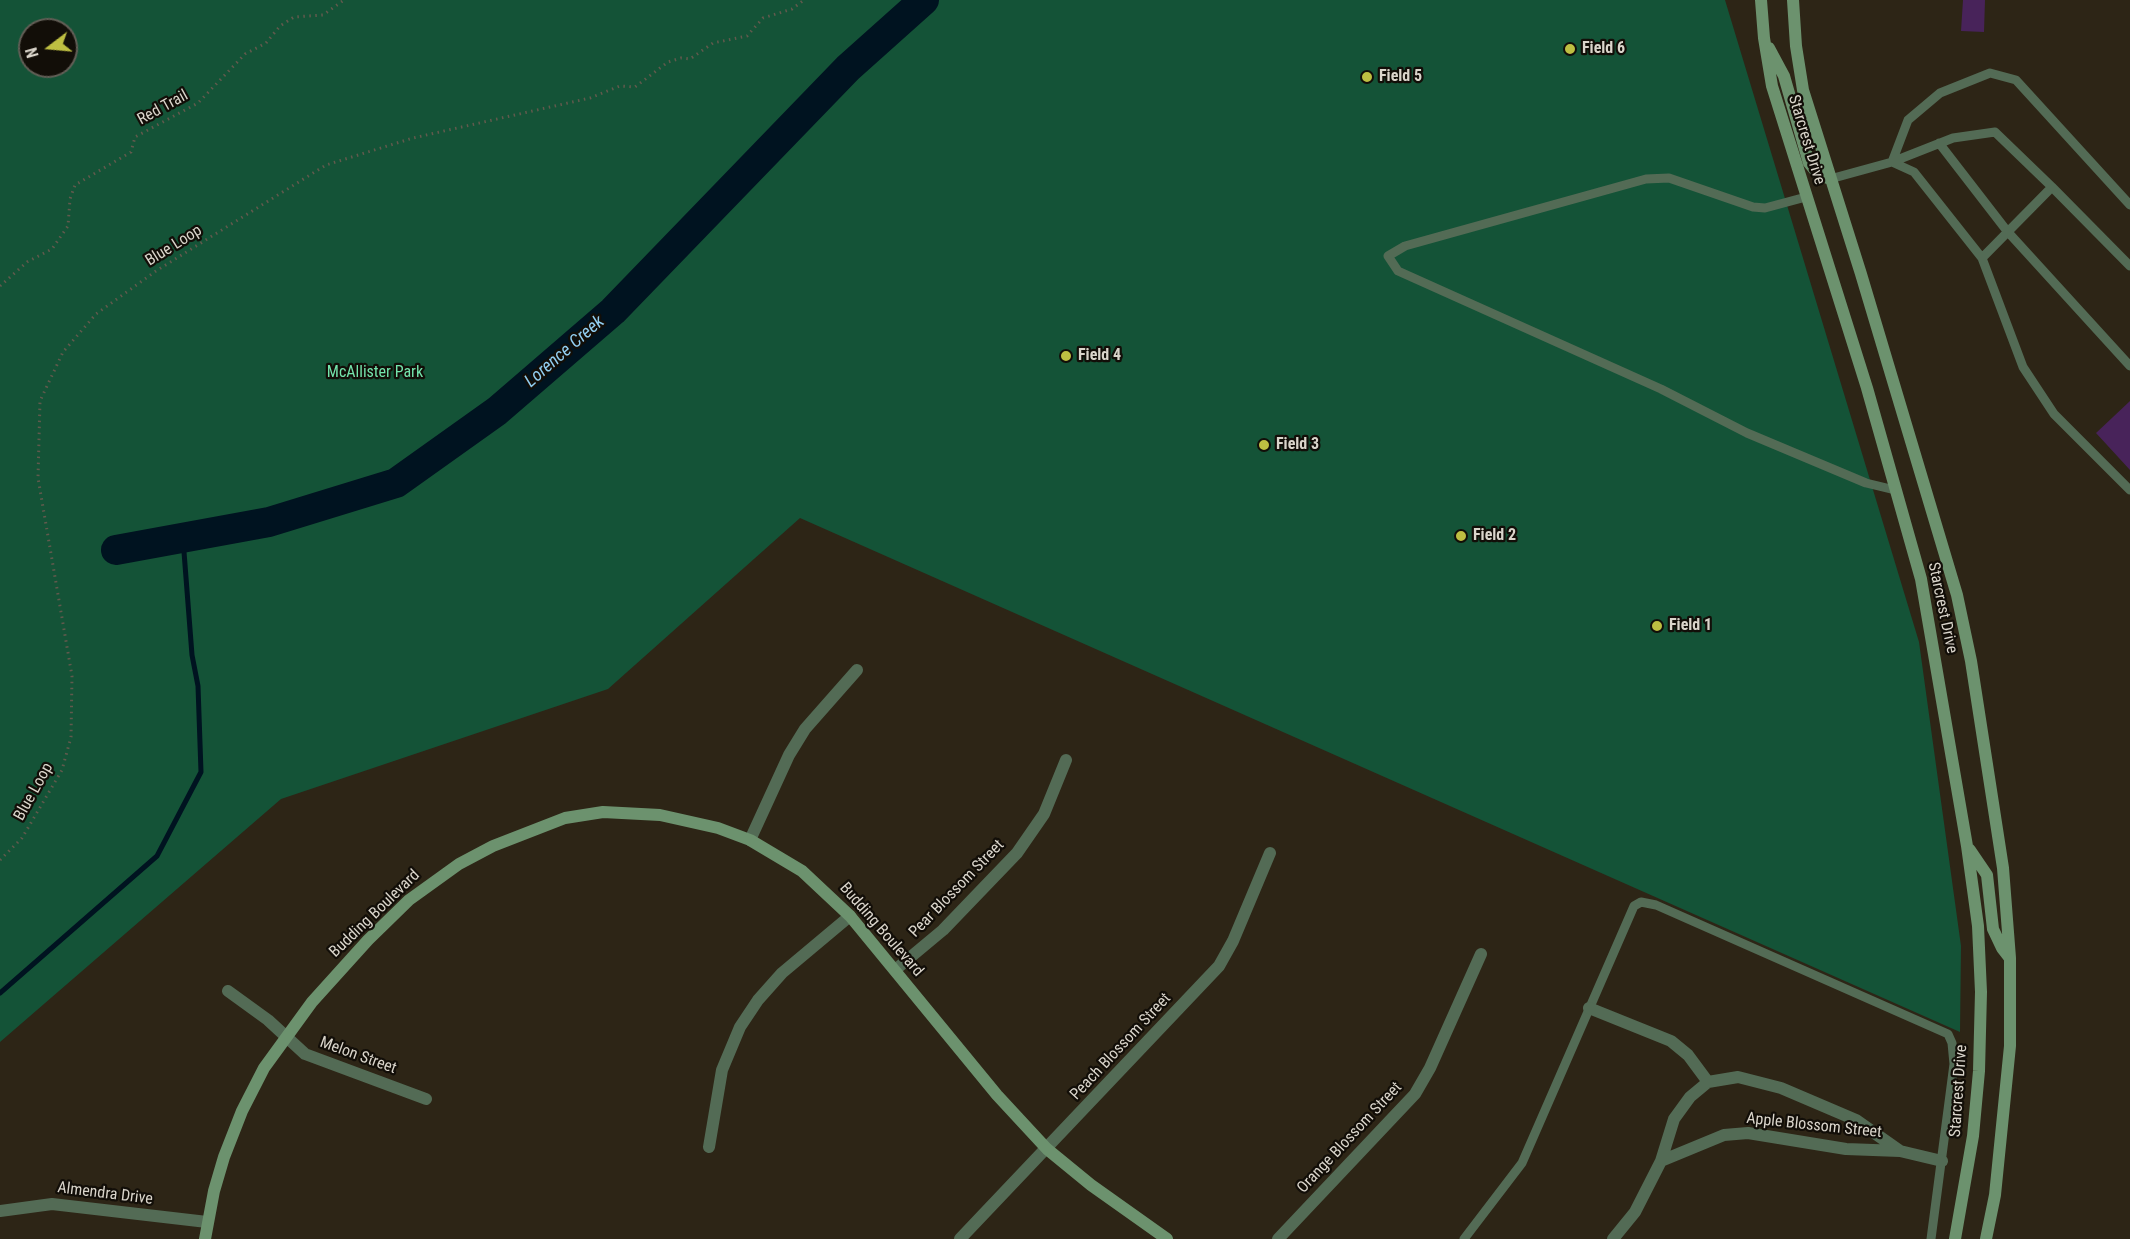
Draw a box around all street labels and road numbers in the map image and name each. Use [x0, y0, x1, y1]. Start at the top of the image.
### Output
street label: Red Trail [134, 86, 192, 130]
street label: Starcrest Drive [1783, 93, 1829, 187]
street label: Blue Loop [142, 221, 206, 271]
street label: Starcrest Drive [1923, 561, 1961, 655]
street label: Blue Loop [10, 760, 58, 824]
street label: Pear Blossom Street [905, 836, 1009, 942]
street label: Budding Boulevard [326, 866, 424, 962]
street label: Budding Boulevard [835, 879, 927, 981]
street label: Peach Blossom Street [1067, 990, 1175, 1104]
street label: Melon Street [317, 1033, 399, 1079]
street label: Starcrest Drive [1946, 1044, 1972, 1138]
street label: Orange Blossom Street [1294, 1078, 1406, 1198]
street label: Apple Blossom Street [1745, 1109, 1883, 1143]
street label: Almendra Drive [56, 1179, 154, 1209]

